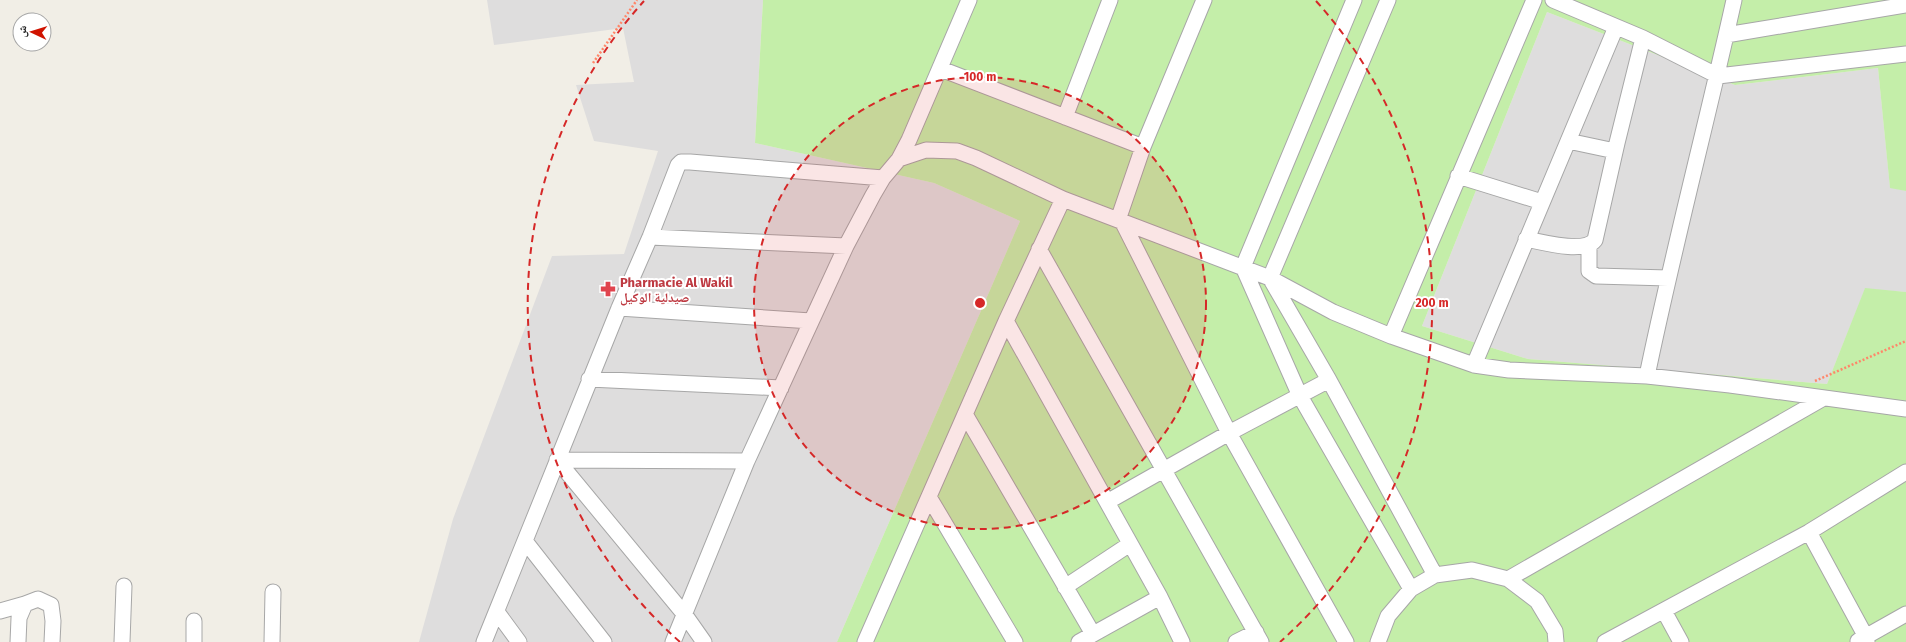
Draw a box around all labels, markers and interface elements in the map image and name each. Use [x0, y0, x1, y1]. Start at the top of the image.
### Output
north arrow [12, 12, 52, 52]
text: ش [16, 25, 30, 38]
text: 100 m [964, 70, 996, 84]
place label: Pharmacie Al Wakil صيدلية الوكيل [620, 275, 733, 306]
pharmacy icon: Pharmacie Al Wakil صيدلية الوكيل [599, 280, 617, 298]
centre of rings [973, 296, 987, 310]
text: 200 m [1415, 296, 1449, 310]

